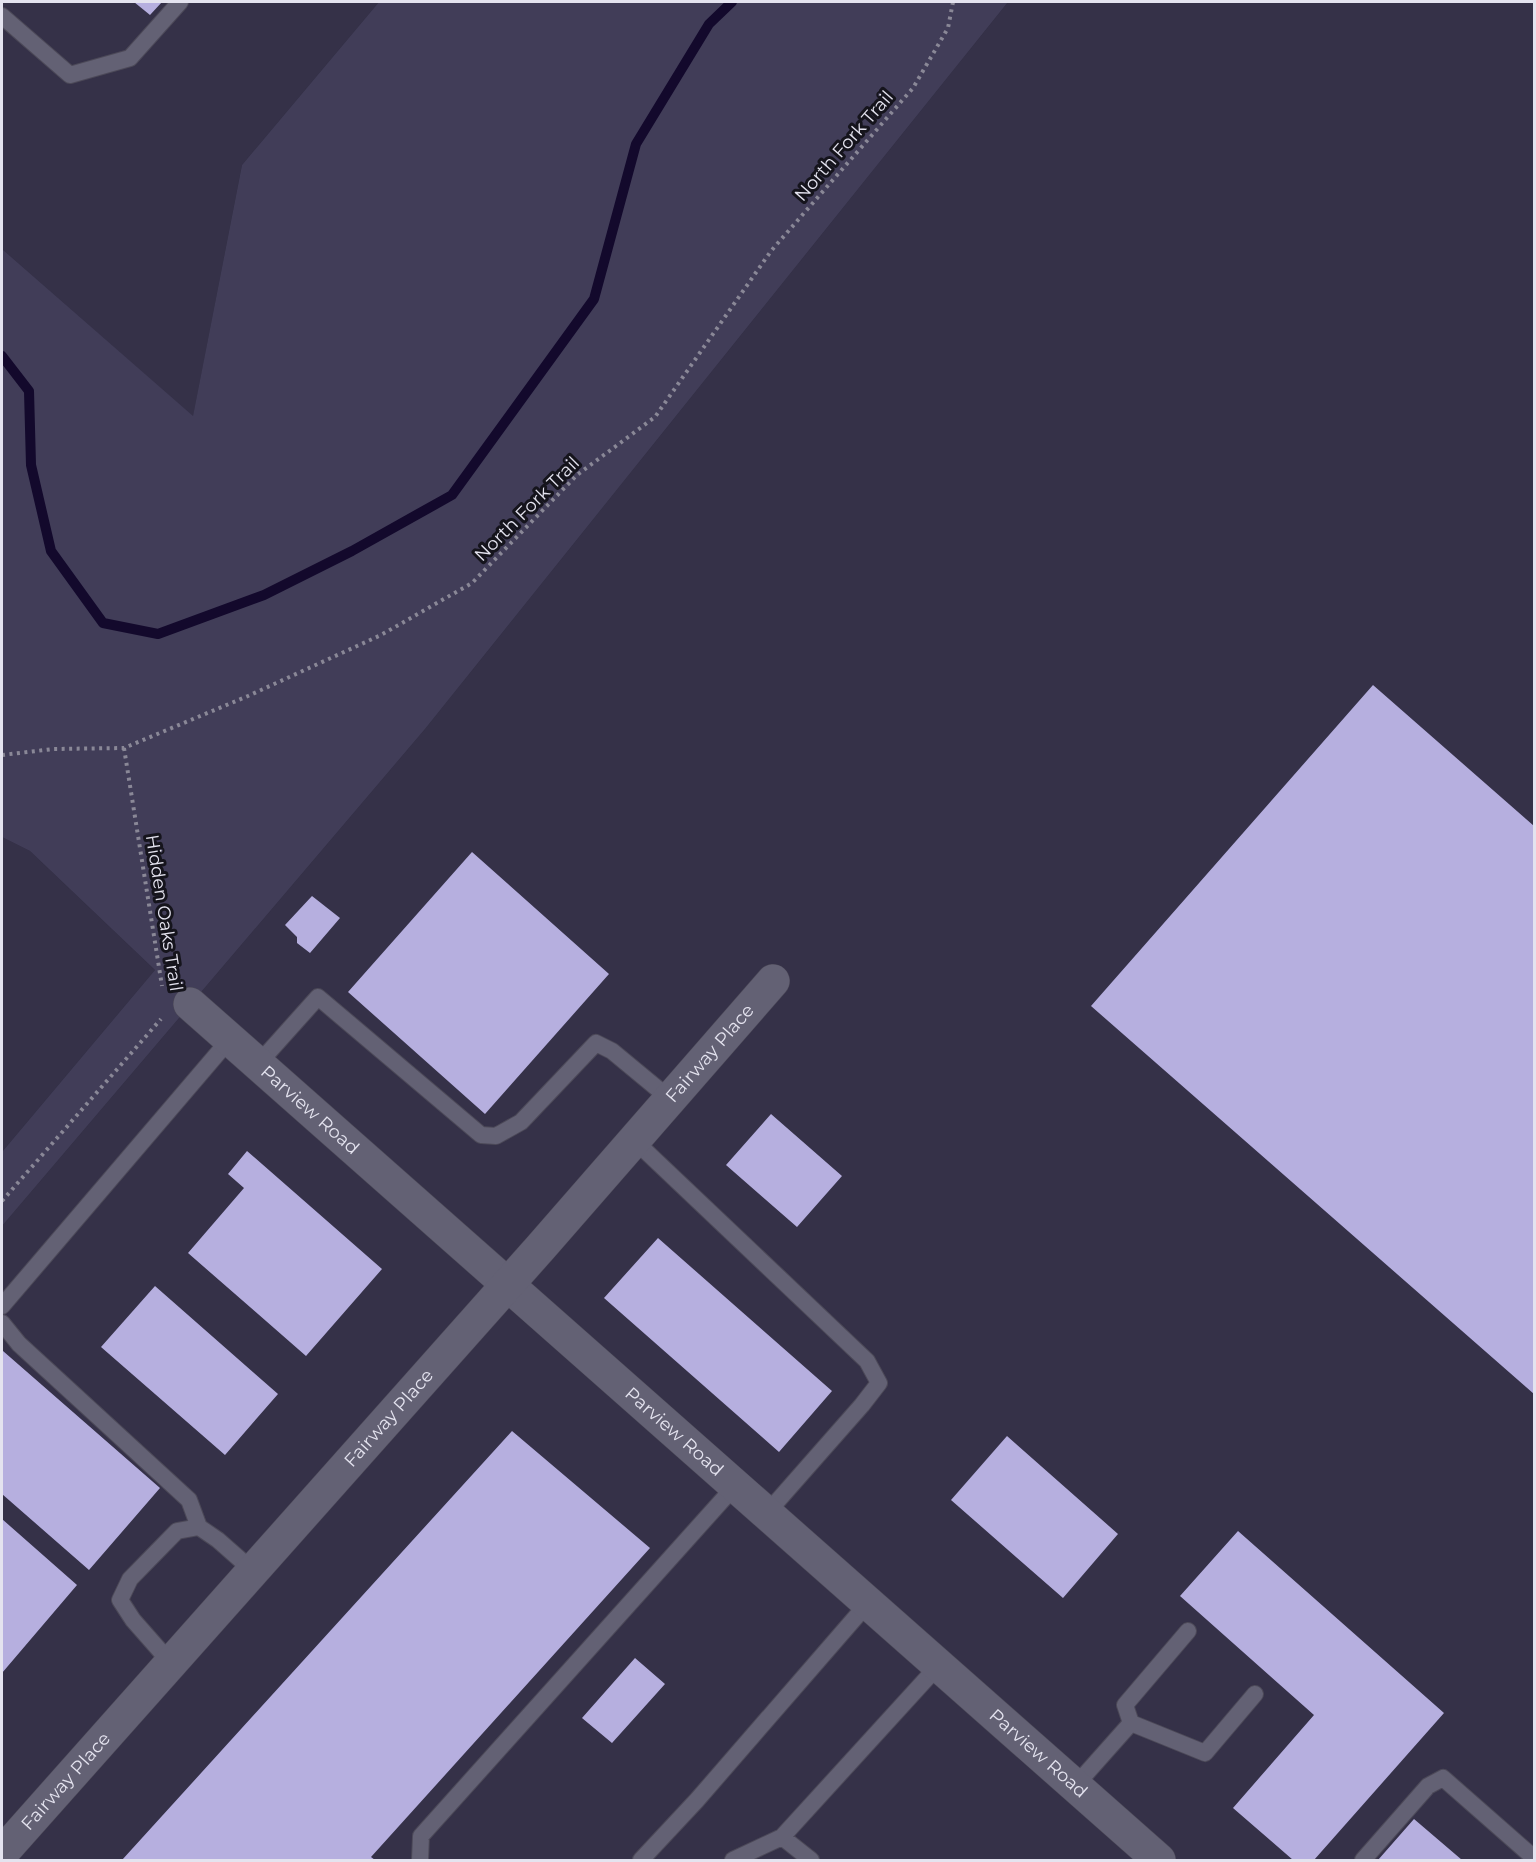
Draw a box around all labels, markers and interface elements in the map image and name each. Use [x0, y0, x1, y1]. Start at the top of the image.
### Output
street label: North Fork Trail [790, 86, 898, 206]
street label: North Fork Trail [470, 452, 584, 566]
street label: Hidden Oaks Trail [141, 833, 187, 993]
street label: Fairway Place [661, 999, 759, 1107]
street label: Parview Road [256, 1061, 364, 1159]
street label: Fairway Place [340, 1365, 438, 1472]
street label: Parview Road [620, 1382, 728, 1481]
street label: Parview Road [985, 1704, 1092, 1803]
street label: Fairway Place [17, 1728, 115, 1835]

